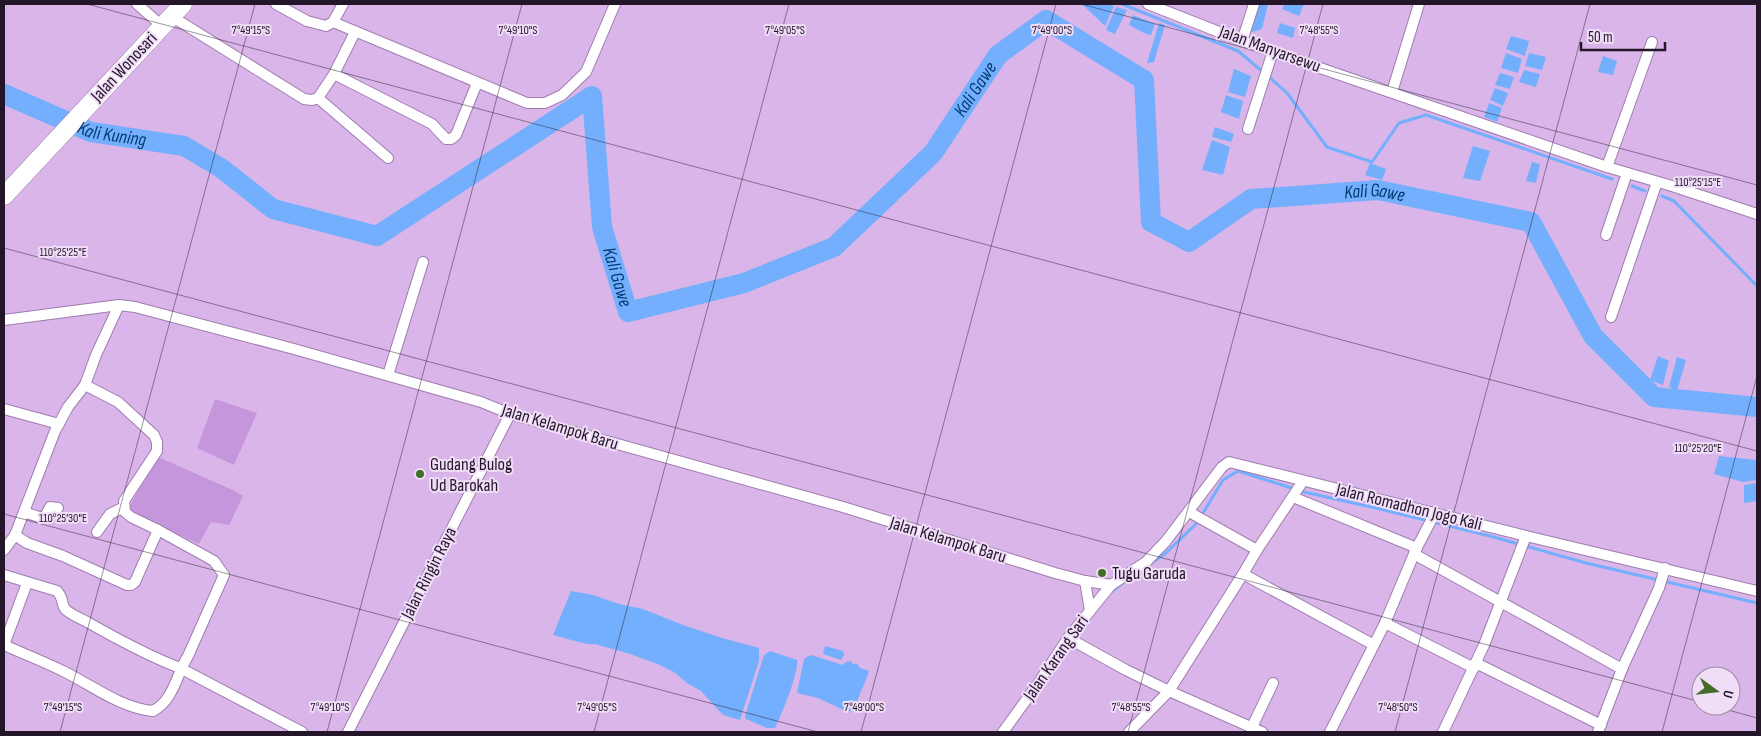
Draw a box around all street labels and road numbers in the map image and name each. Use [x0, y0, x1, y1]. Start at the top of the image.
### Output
street label: Jalan Manyarsewu [1215, 21, 1324, 77]
street label: Jalan Wonosari [86, 28, 161, 107]
street label: Jalan Kelampok Baru [498, 399, 621, 455]
street label: Jalan Romadhon Jogo Kali [1333, 479, 1484, 535]
street label: Jalan Kelampok Baru [886, 512, 1009, 568]
street label: Jalan Ringin Raya [396, 523, 461, 623]
street label: Jalan Karang Sari [1018, 611, 1093, 705]

